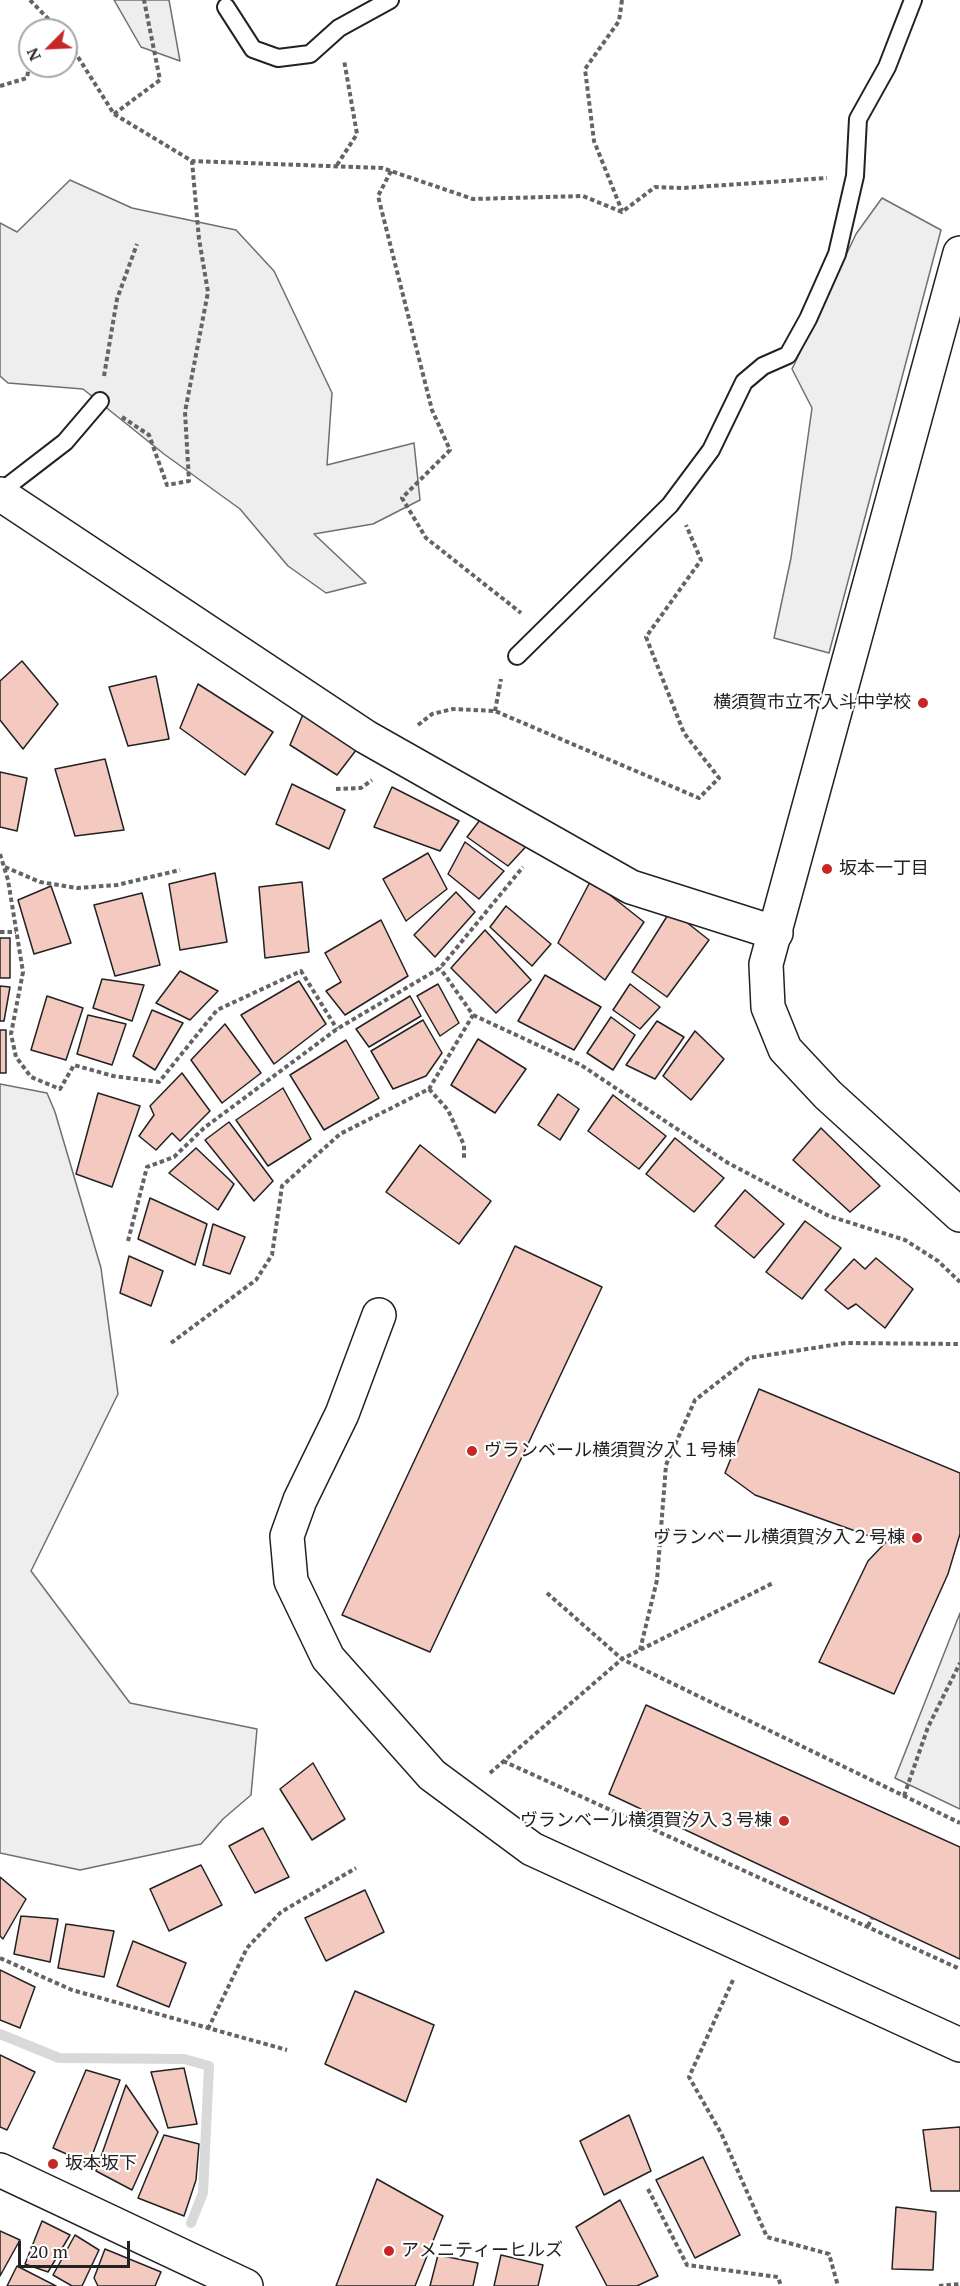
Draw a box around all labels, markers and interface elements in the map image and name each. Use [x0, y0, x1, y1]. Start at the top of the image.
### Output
north arrow [18, 18, 78, 78]
text: N [21, 44, 46, 65]
place label: 横須賀市立不入斗中学校 [713, 692, 911, 714]
marker: 横須賀市立不入斗中学校 [916, 696, 930, 710]
place label: 坂本一丁目 [839, 858, 929, 880]
marker: 坂本一丁目 [820, 862, 834, 876]
place label: ヴランベール横須賀汐入１号棟 [484, 1440, 736, 1462]
marker: ヴランベール横須賀汐入１号棟 [465, 1444, 479, 1458]
place label: ヴランベール横須賀汐入２号棟 [653, 1527, 905, 1549]
marker: ヴランベール横須賀汐入２号棟 [910, 1531, 924, 1545]
place label: ヴランベール横須賀汐入３号棟 [520, 1810, 772, 1832]
marker: ヴランベール横須賀汐入３号棟 [777, 1814, 791, 1828]
place label: 坂本坂下 [65, 2153, 137, 2175]
marker: 坂本坂下 [46, 2157, 60, 2171]
scale bar [21, 2229, 134, 2267]
text: 20 m [29, 2239, 68, 2263]
place label: アメニティーヒルズ [401, 2240, 563, 2262]
marker: アメニティーヒルズ [382, 2244, 396, 2258]

